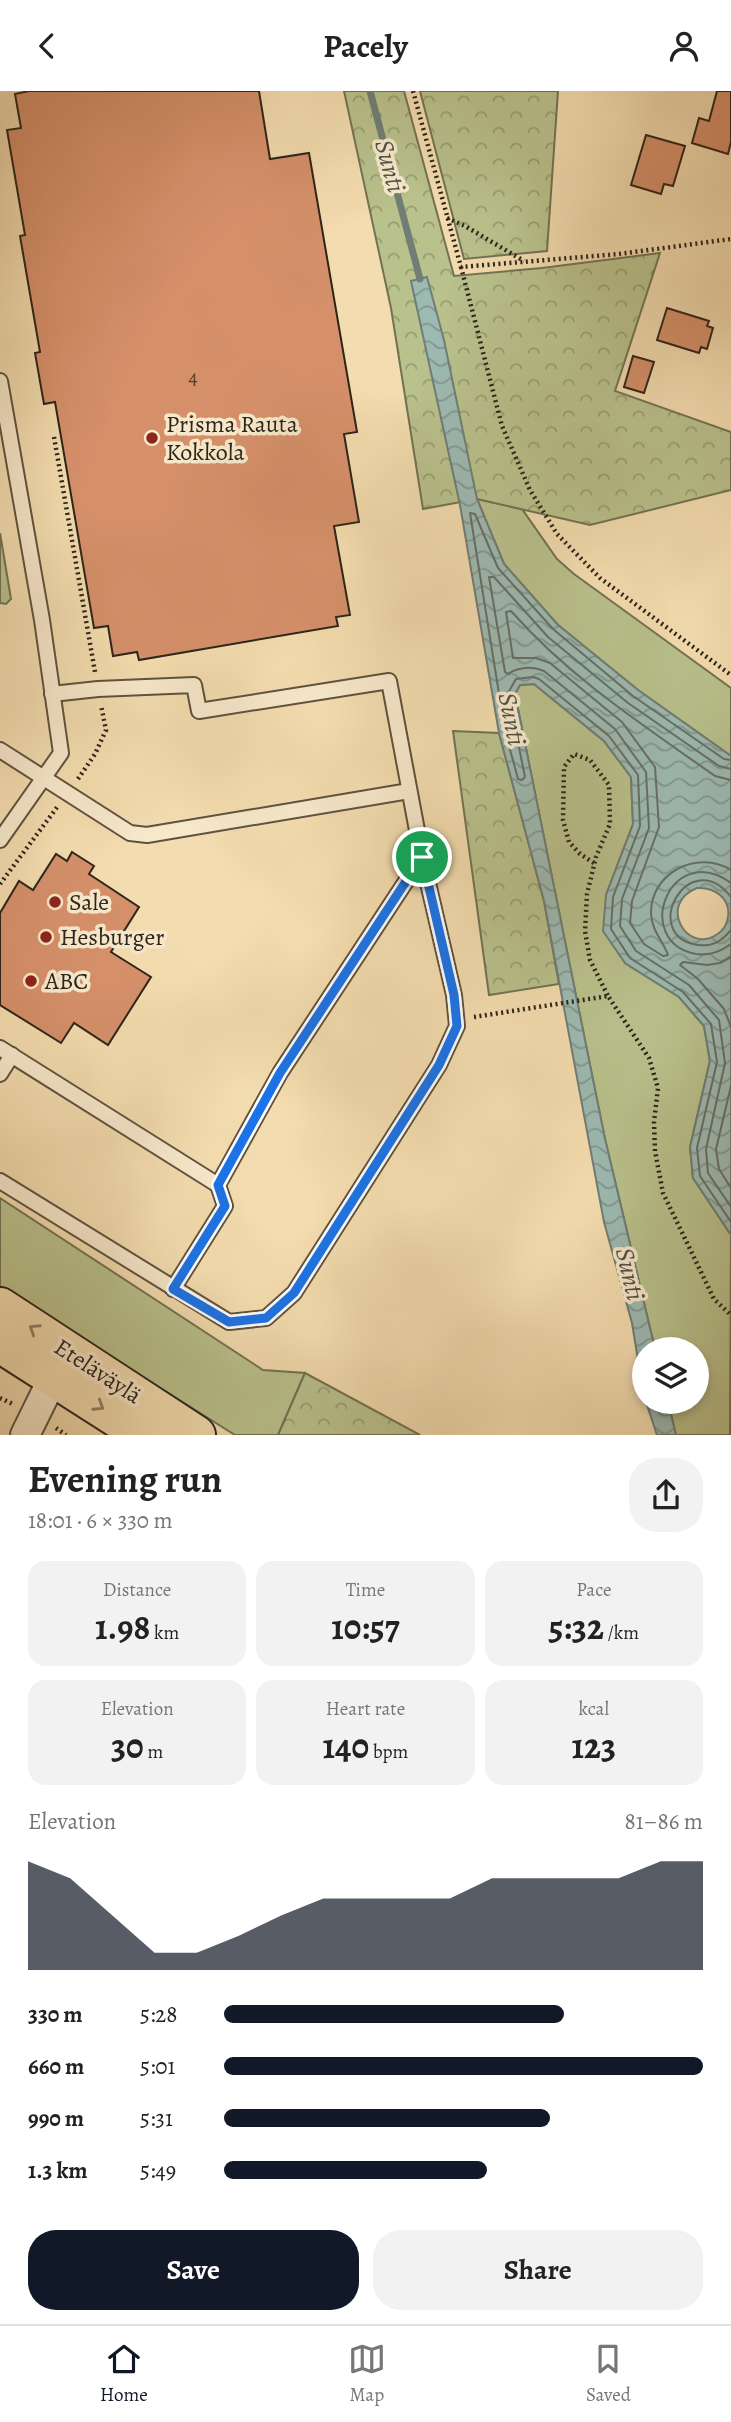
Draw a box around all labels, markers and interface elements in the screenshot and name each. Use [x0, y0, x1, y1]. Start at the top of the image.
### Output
text: Pacely [323, 24, 408, 68]
icon: back [28, 27, 66, 65]
icon: person [665, 27, 703, 65]
water label: Sunti [366, 136, 414, 196]
house number: 4 [188, 363, 198, 391]
place label: Prisma Rauta Kokkola [166, 408, 299, 468]
marker: Prisma Rauta Kokkola [144, 430, 160, 446]
water label: Sunti [490, 690, 534, 749]
pin [392, 827, 452, 887]
icon: arrive [403, 838, 441, 876]
place label: Sale [69, 886, 109, 918]
marker: Sale [47, 894, 63, 910]
place label: Hesburger [60, 921, 164, 953]
marker: Hesburger [38, 929, 54, 945]
place label: ABC [44, 965, 88, 997]
marker: ABC [23, 973, 39, 989]
water label: Sunti [607, 1244, 653, 1304]
one-way arrow [28, 1324, 41, 1337]
street label: Eteläväylä [48, 1331, 149, 1412]
map controls [632, 1337, 709, 1414]
button: layers [632, 1337, 709, 1414]
one-way arrow [91, 1398, 104, 1411]
text: Evening run [28, 1453, 222, 1505]
button: share [629, 1458, 703, 1532]
text: 18:01 · 6 × 330 m [28, 1505, 173, 1536]
text: Distance [103, 1577, 171, 1603]
text: Time [346, 1577, 385, 1603]
text: Pace [576, 1577, 611, 1603]
text: 1.98 [95, 1603, 150, 1651]
text: 10:57 [331, 1603, 400, 1651]
text: 5:32 [549, 1603, 604, 1651]
text: km [150, 1620, 179, 1646]
text: /km [604, 1620, 639, 1646]
text: Elevation [101, 1696, 174, 1722]
text: Heart rate [326, 1696, 405, 1722]
text: kcal [579, 1696, 609, 1722]
text: 30 [111, 1722, 144, 1770]
text: 140 [323, 1722, 369, 1770]
text: 123 [572, 1722, 616, 1770]
text: m [144, 1739, 163, 1765]
text: bpm [369, 1739, 408, 1765]
text: Elevation [28, 1806, 116, 1837]
text: 81–86 m [625, 1806, 703, 1837]
text: 330 m [28, 1999, 83, 2030]
text: 5:28 [140, 1999, 177, 2030]
text: 660 m [28, 2051, 84, 2082]
text: 5:01 [140, 2051, 176, 2082]
text: 990 m [28, 2103, 84, 2134]
text: 5:31 [140, 2103, 173, 2134]
text: 1.3 km [28, 2155, 88, 2186]
text: 5:49 [140, 2155, 176, 2186]
button: Save [28, 2230, 359, 2310]
button: Share [373, 2230, 703, 2310]
tab: Home [100, 2340, 148, 2408]
tab: Map [348, 2340, 386, 2408]
tab: Saved [586, 2340, 631, 2408]

